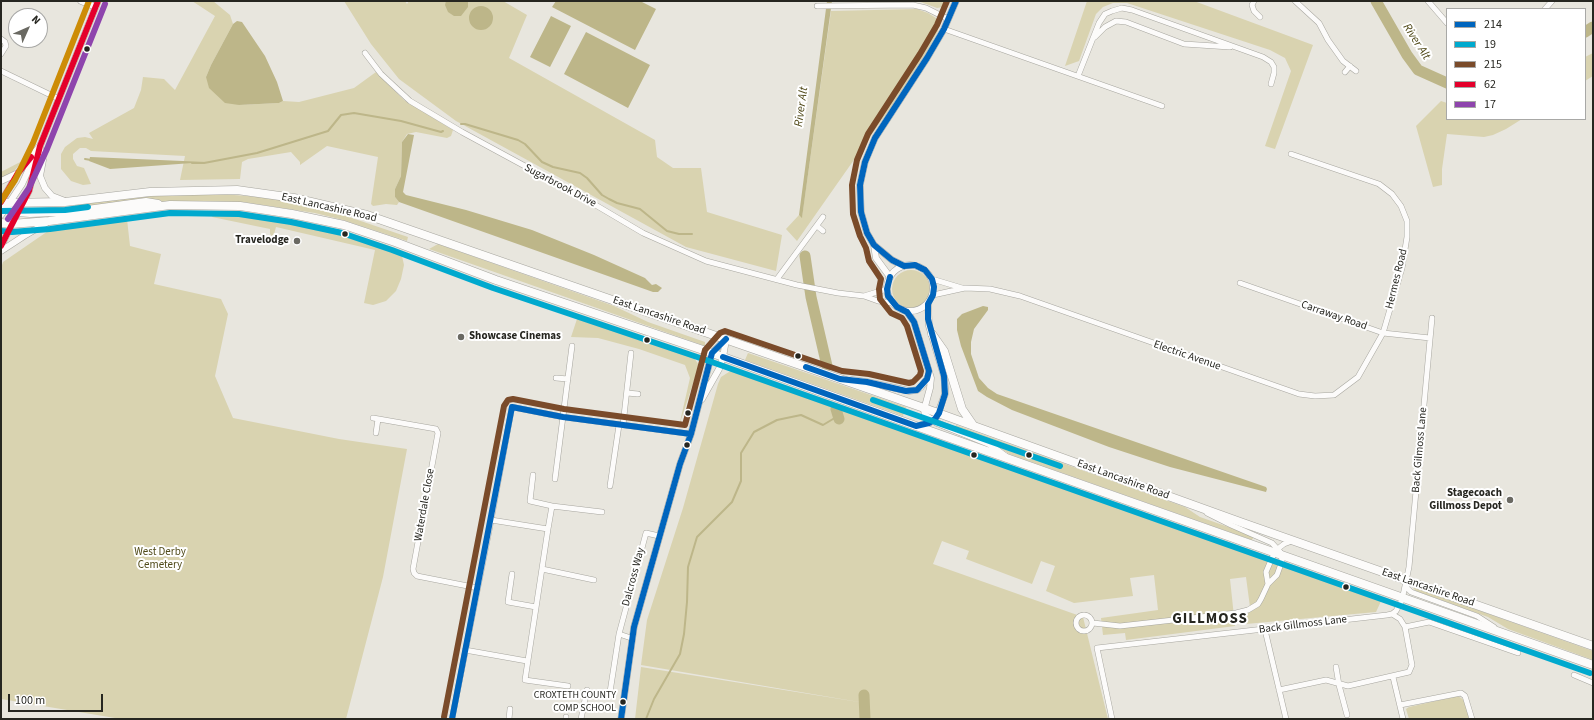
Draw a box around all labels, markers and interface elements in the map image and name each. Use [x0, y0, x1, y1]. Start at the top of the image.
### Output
north arrow [8, 8, 48, 48]
legend [1446, 8, 1586, 120]
text: N [28, 12, 44, 28]
text: 214 [1484, 16, 1502, 33]
water label: River Alt [1399, 21, 1433, 63]
text: 19 [1484, 36, 1496, 53]
unlabelled marker [82, 44, 92, 54]
text: 215 [1484, 56, 1502, 73]
text: 62 [1484, 76, 1496, 93]
water label: River Alt [792, 86, 812, 128]
text: 17 [1484, 96, 1496, 113]
street label: Sugarbrook Drive [522, 161, 598, 211]
street label: East Lancashire Road [280, 191, 378, 225]
unlabelled marker [340, 229, 350, 239]
place label: Travelodge [235, 234, 289, 248]
marker: Travelodge [292, 236, 302, 246]
street label: Hermes Road [1383, 248, 1411, 310]
street label: East Lancashire Road [611, 294, 707, 338]
street label: Carraway Road [1299, 299, 1369, 333]
place label: Showcase Cinemas [469, 330, 561, 344]
marker: Showcase Cinemas [456, 332, 466, 342]
unlabelled marker [642, 335, 652, 345]
street label: Electric Avenue [1152, 338, 1222, 374]
unlabelled marker [793, 351, 803, 361]
street label: Back Gilmoss Lane [1410, 407, 1430, 493]
unlabelled marker [683, 408, 693, 418]
unlabelled marker [682, 440, 692, 450]
unlabelled marker [969, 450, 979, 460]
unlabelled marker [1024, 450, 1034, 460]
street label: East Lancashire Road [1075, 457, 1171, 503]
street label: Waterdale Close [412, 468, 438, 542]
place label: Stagecoach Gillmoss Depot [1429, 487, 1502, 513]
marker: Stagecoach Gillmoss Depot [1505, 495, 1515, 505]
park label: West Derby Cemetery [134, 546, 186, 572]
street label: Dalcross Way [620, 546, 648, 608]
street label: East Lancashire Road [1380, 566, 1476, 610]
unlabelled marker [1341, 582, 1351, 592]
district label: GILLMOSS [1172, 611, 1248, 629]
street label: Back Gillmoss Lane [1258, 613, 1348, 637]
scale bar [10, 686, 105, 712]
place label: CROXTETH COUNTY COMP SCHOOL [534, 690, 616, 714]
text: 100 m [15, 692, 45, 709]
marker: CROXTETH COUNTY COMP SCHOOL [618, 697, 628, 707]

